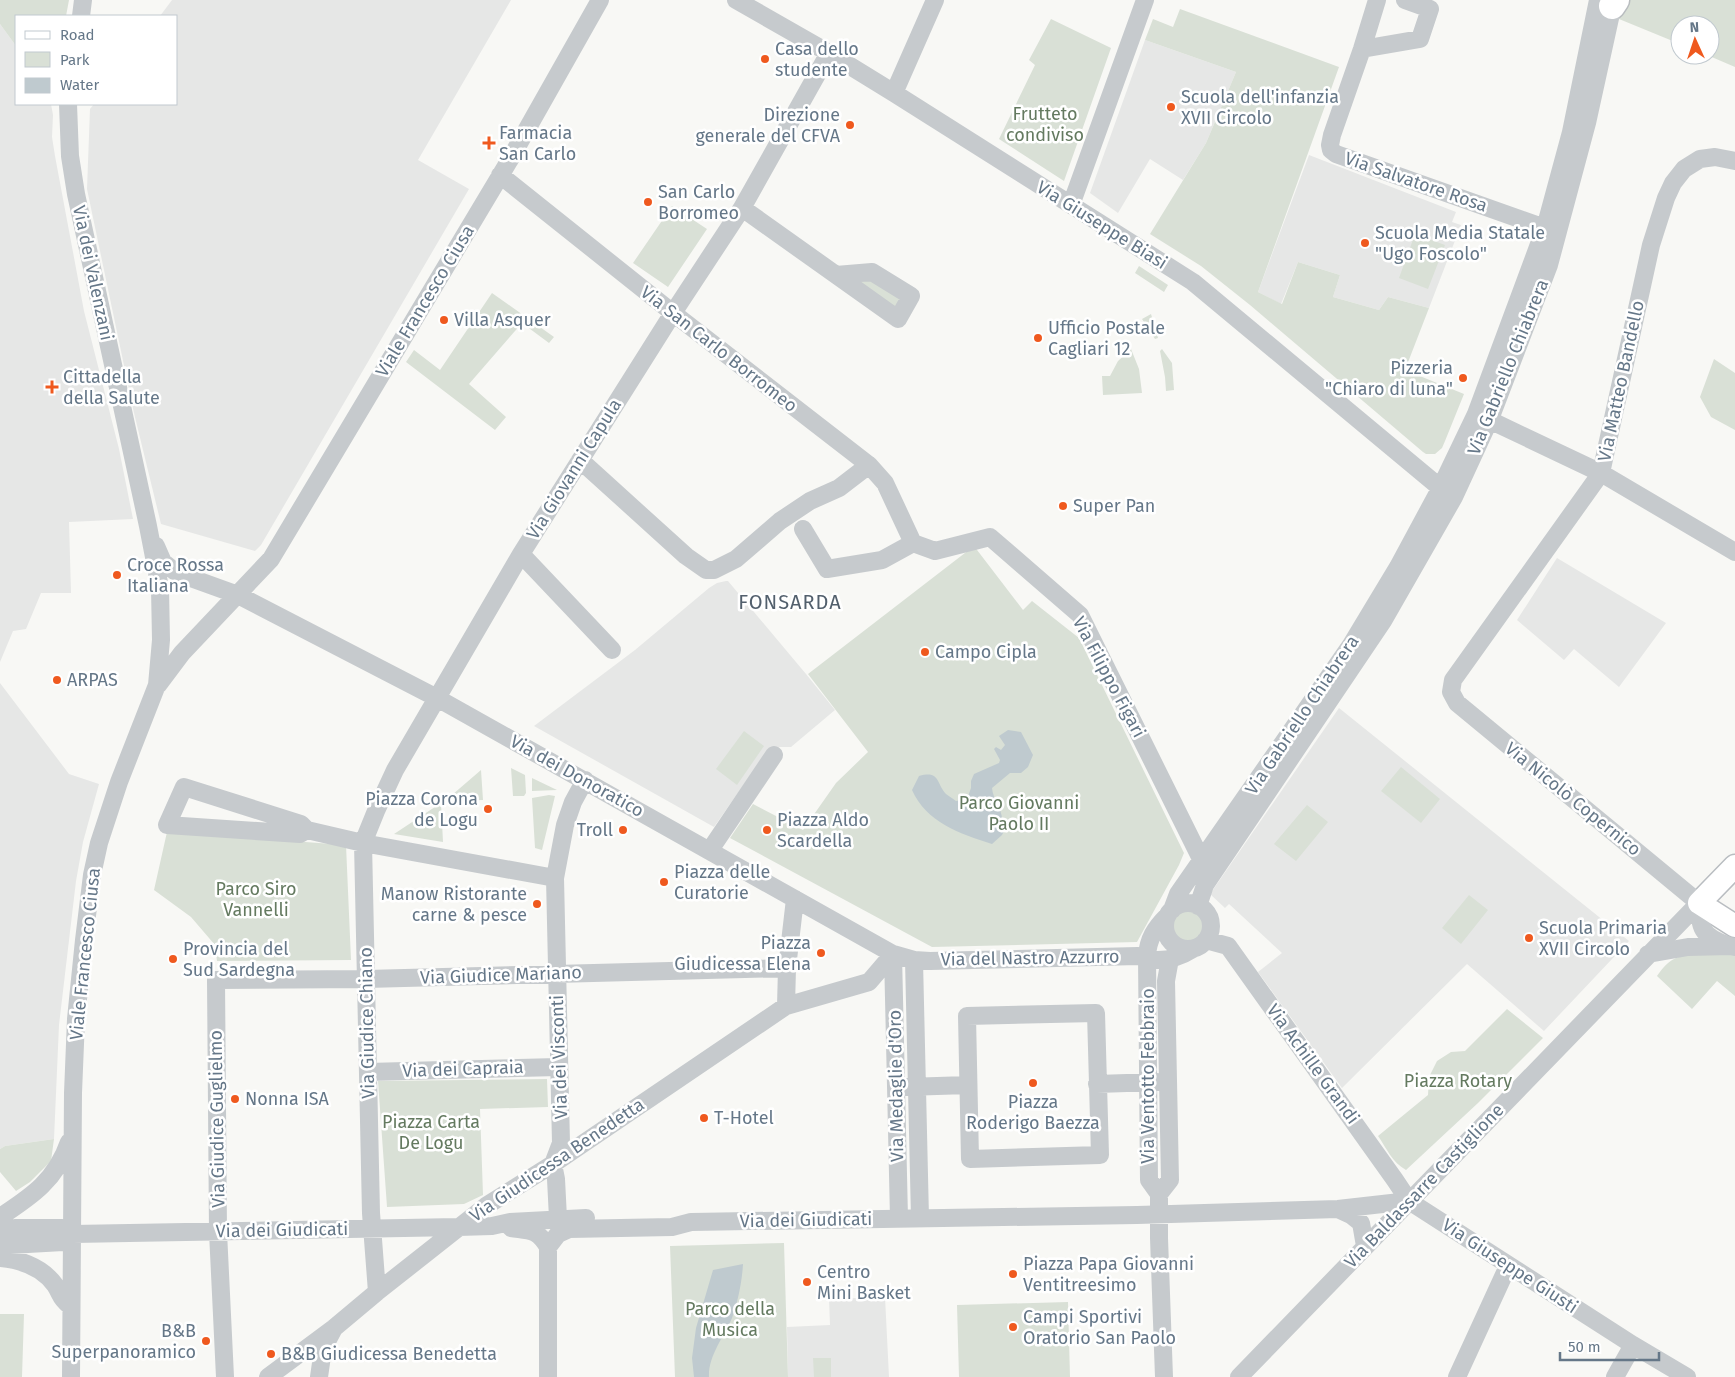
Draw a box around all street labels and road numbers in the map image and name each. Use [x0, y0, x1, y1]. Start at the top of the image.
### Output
street label: Via Salvatore Rosa [1342, 147, 1490, 217]
street label: Via Giuseppe Biasi [1033, 176, 1171, 274]
street label: Via dei Valenzani [68, 203, 118, 343]
street label: Viale Francesco Ciusa [371, 221, 479, 381]
street label: Via Gabriello Chiabrera [1463, 276, 1553, 458]
street label: Via San Carlo Borromeo [636, 281, 802, 417]
street label: Via Matteo Bandello [1593, 298, 1649, 464]
street label: Via Giovanni Capula [522, 395, 626, 543]
street label: Via Filippo Figari [1068, 613, 1150, 741]
street label: Via Gabriello Chiabrera [1240, 631, 1364, 799]
street label: Via dei Donoratico [506, 730, 648, 822]
street label: Via Nicolò Copernico [1501, 737, 1645, 861]
street label: Viale Francesco Ciusa [65, 867, 105, 1041]
street label: Via del Nastro Azzurro [940, 945, 1120, 971]
street label: Via Giudice Chiano [355, 947, 379, 1099]
street label: Via Giudice Mariano [420, 961, 582, 989]
street label: Via Ventotto Febbraio [1137, 988, 1159, 1164]
street label: Via dei Visconti [546, 994, 572, 1120]
street label: Via Achille Grandi [1262, 1000, 1364, 1128]
street label: Via Medaglie d'Oro [884, 1010, 908, 1162]
street label: Via Giudice Guglielmo [204, 1030, 230, 1208]
street label: Via dei Capraia [402, 1056, 524, 1082]
street label: Via Giudicessa Benedetta [466, 1093, 648, 1227]
street label: Via Baldassarre Castiglione [1340, 1099, 1508, 1273]
street label: Via dei Giudicati [740, 1208, 872, 1232]
street label: Via Giuseppe Giusti [1438, 1214, 1582, 1318]
street label: Via dei Giudicati [216, 1218, 348, 1242]

